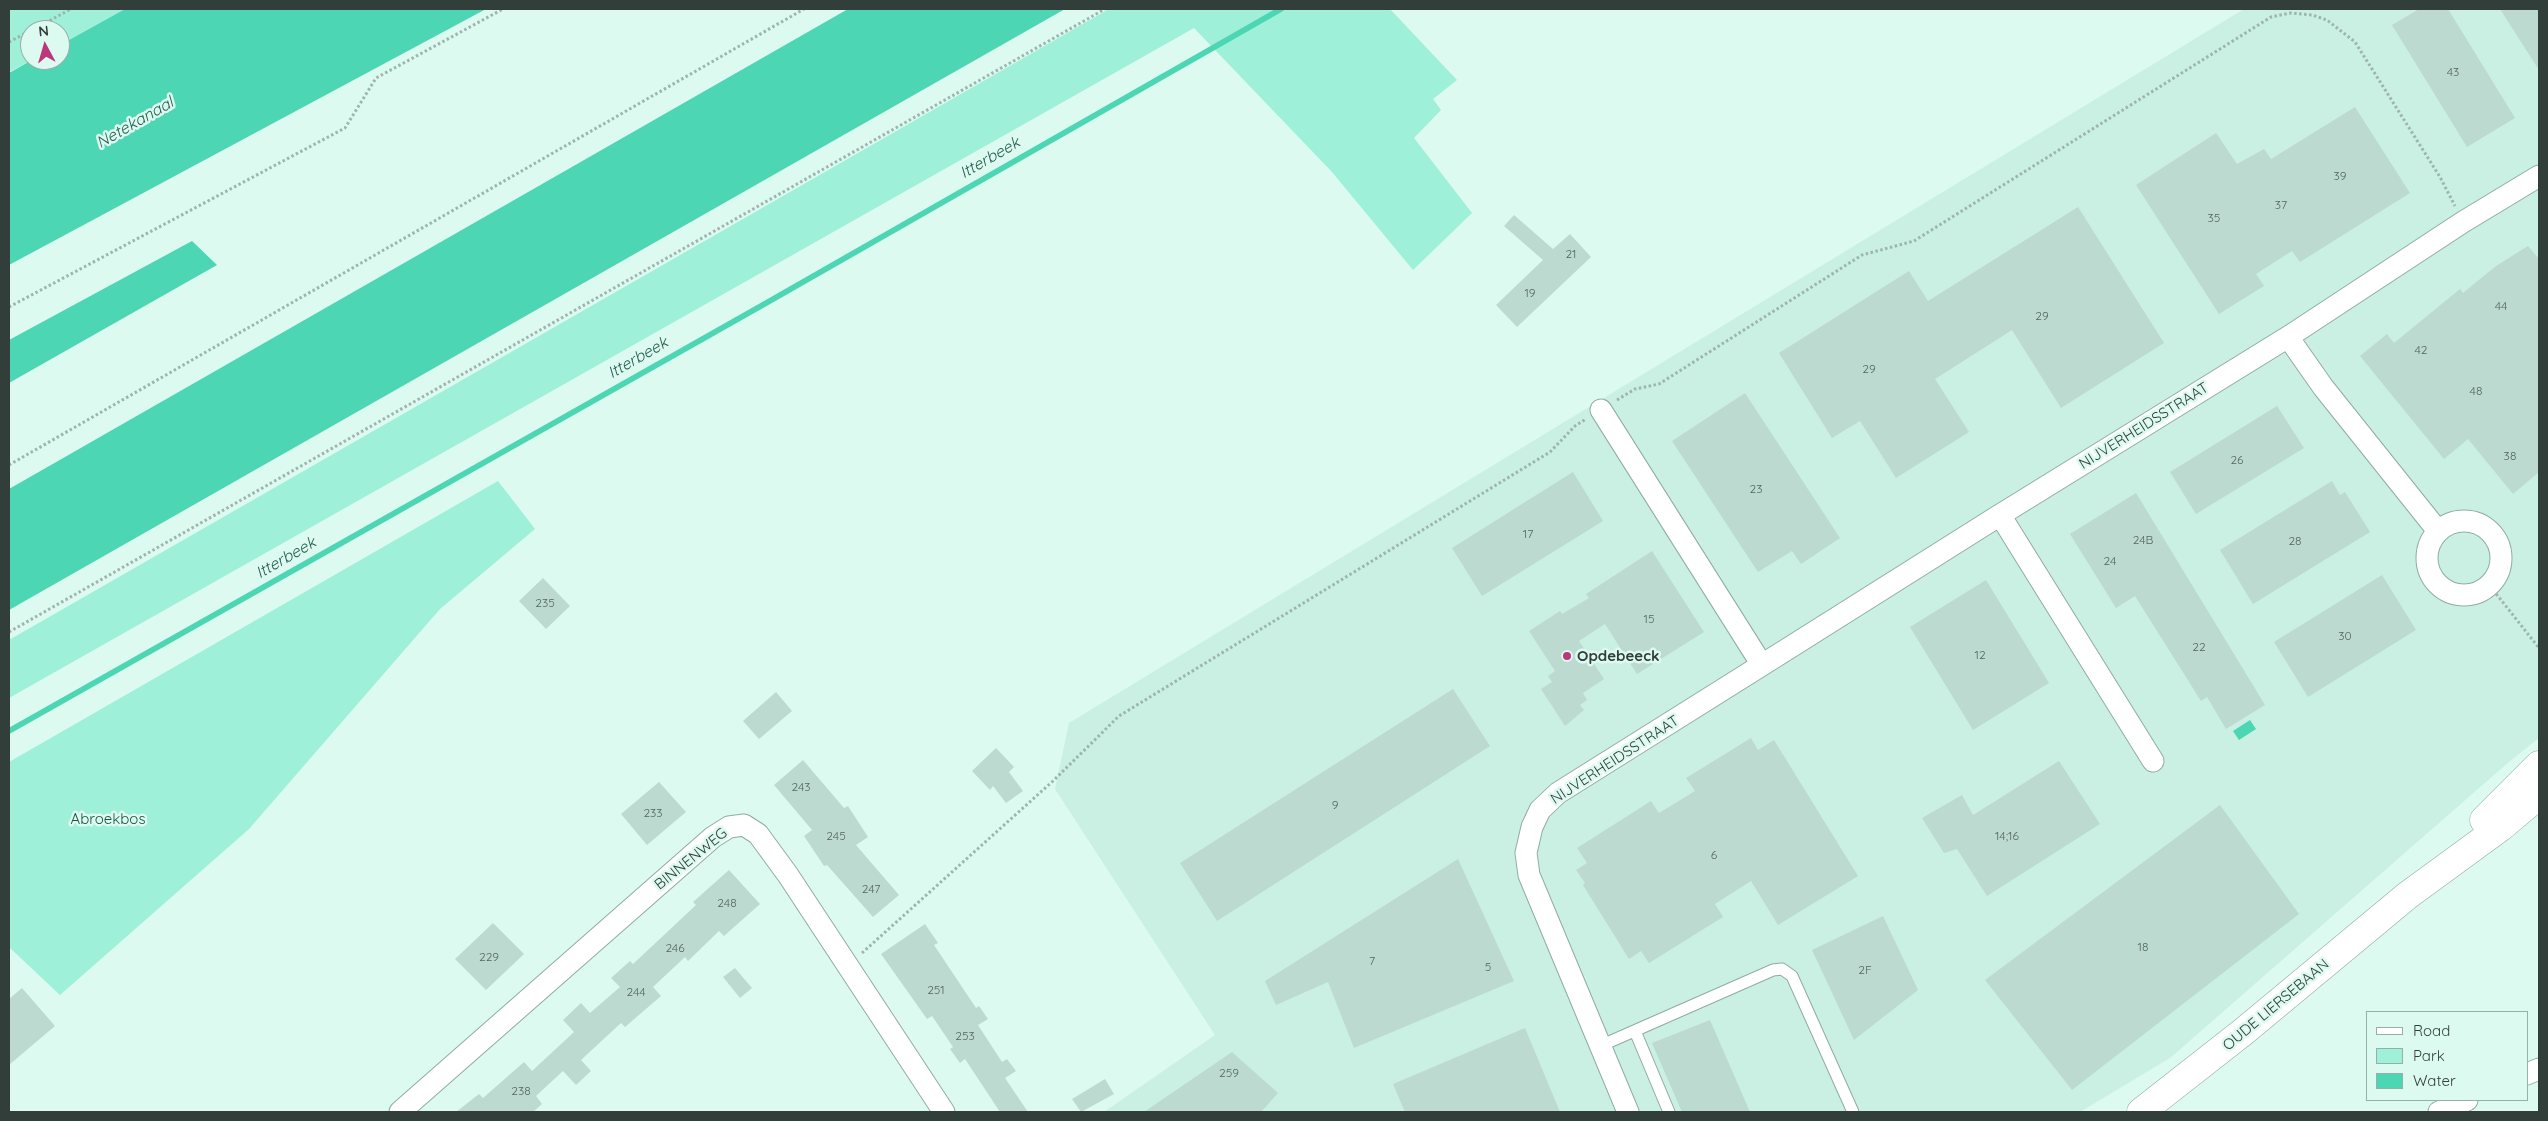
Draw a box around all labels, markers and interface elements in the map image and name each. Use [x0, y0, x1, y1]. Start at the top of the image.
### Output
north arrow [20, 20, 70, 70]
text: N [37, 22, 50, 41]
house number: 43 [2447, 65, 2459, 79]
water label: Netekanaal [93, 93, 177, 153]
water label: Itterbeek [956, 133, 1024, 183]
house number: 39 [2334, 169, 2346, 183]
house number: 37 [2275, 198, 2287, 212]
house number: 35 [2208, 211, 2220, 225]
house number: 21 [1565, 247, 1577, 261]
house number: 19 [1524, 286, 1536, 300]
house number: 44 [2495, 299, 2507, 313]
house number: 29 [2035, 309, 2049, 323]
water label: Itterbeek [604, 333, 672, 383]
house number: 42 [2415, 343, 2427, 357]
house number: 29 [1862, 362, 1876, 376]
street label: NIJVERHEIDSSTRAAT [2076, 379, 2212, 473]
house number: 48 [2470, 384, 2482, 398]
house number: 38 [2504, 449, 2516, 463]
house number: 26 [2230, 453, 2244, 467]
house number: 23 [1750, 482, 1762, 496]
house number: 17 [1523, 527, 1533, 541]
water label: Itterbeek [252, 533, 320, 583]
house number: 24B [2133, 533, 2153, 547]
house number: 28 [2288, 534, 2302, 548]
house number: 24 [2104, 554, 2116, 568]
house number: 235 [535, 596, 555, 610]
house number: 15 [1644, 612, 1654, 626]
house number: 30 [2338, 629, 2352, 643]
house number: 22 [2192, 640, 2206, 654]
place label: Opdebeeck [1577, 647, 1660, 665]
house number: 12 [1974, 648, 1986, 662]
marker: Opdebeeck [1561, 650, 1573, 662]
street label: NIJVERHEIDSSTRAAT [1547, 712, 1683, 808]
house number: 243 [791, 780, 811, 794]
house number: 9 [1332, 798, 1338, 812]
house number: 233 [643, 806, 663, 820]
park label: Abroekbos [71, 810, 145, 828]
street label: BINNENWEG [651, 824, 731, 894]
house number: 245 [826, 829, 846, 843]
house number: 14;16 [1995, 829, 2019, 843]
house number: 6 [1711, 848, 1717, 862]
house number: 247 [862, 882, 880, 896]
house number: 248 [717, 896, 737, 910]
house number: 18 [2138, 940, 2148, 954]
house number: 246 [665, 941, 685, 955]
house number: 229 [479, 950, 499, 964]
house number: 7 [1369, 954, 1375, 968]
street label: OUDE LIERSEBAAN [2219, 955, 2333, 1055]
house number: 5 [1485, 960, 1491, 974]
house number: 2F [1858, 963, 1872, 977]
house number: 251 [927, 983, 945, 997]
house number: 244 [626, 985, 646, 999]
legend [2366, 1011, 2528, 1101]
text: Road [2413, 1021, 2450, 1040]
house number: 253 [955, 1029, 975, 1043]
text: Park [2413, 1046, 2445, 1065]
house number: 259 [1219, 1066, 1239, 1080]
text: Water [2413, 1071, 2456, 1090]
house number: 238 [511, 1084, 531, 1098]

